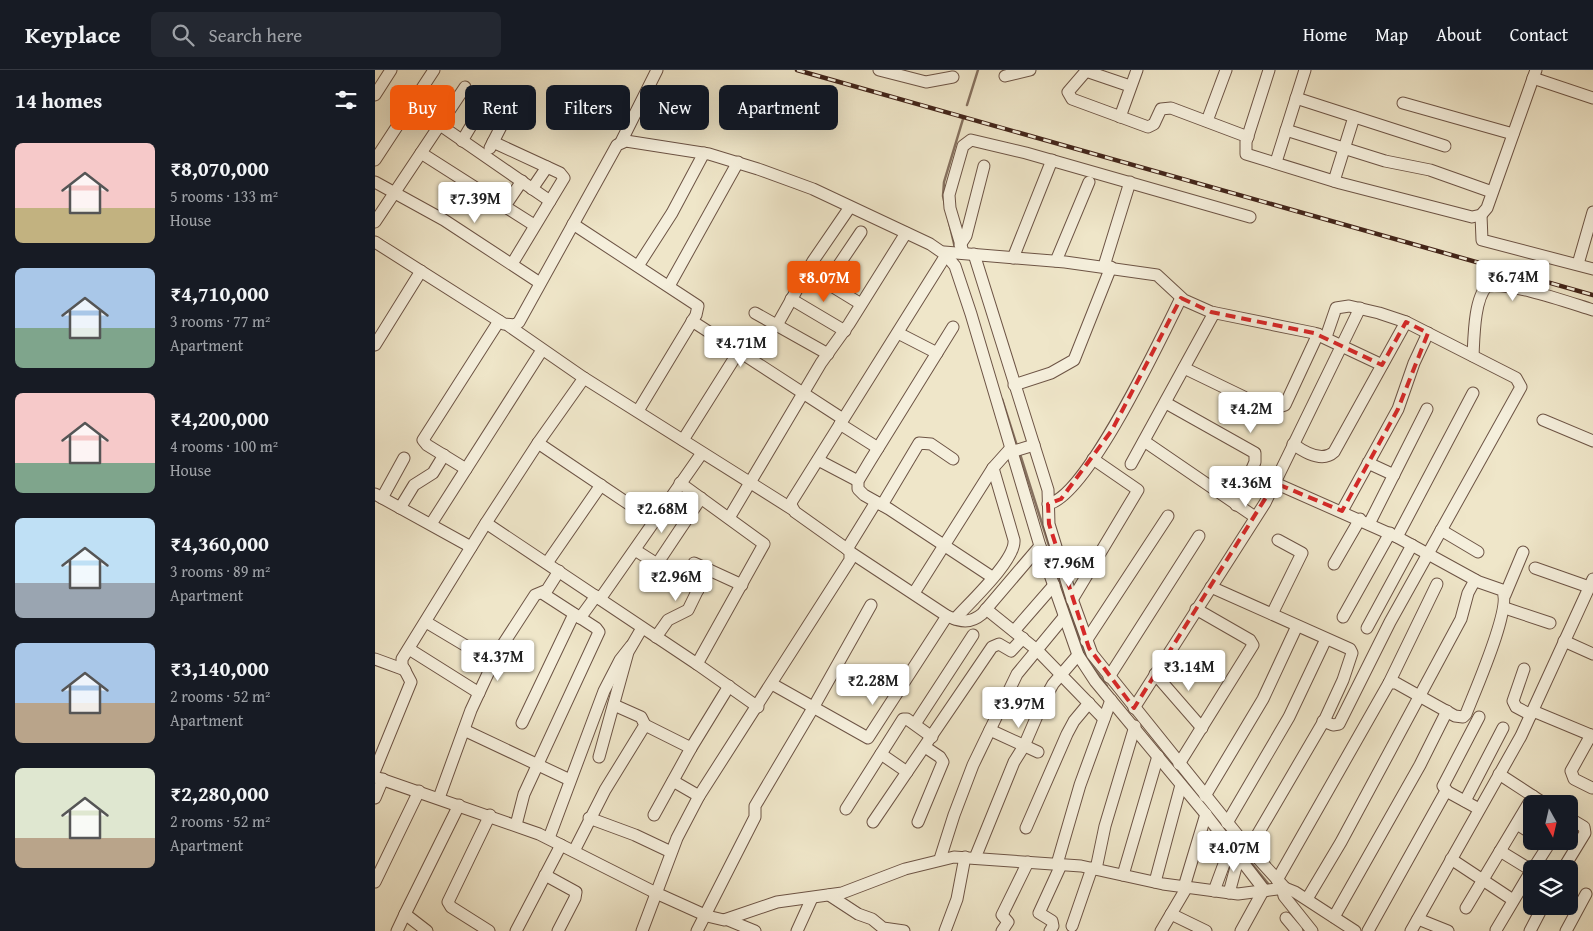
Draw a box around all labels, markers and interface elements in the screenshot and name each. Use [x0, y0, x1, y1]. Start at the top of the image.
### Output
search box [151, 12, 501, 57]
text: Keyplace [25, 17, 121, 52]
icon: search [169, 21, 197, 49]
text: Search here [209, 21, 302, 49]
text: Home [1303, 21, 1347, 48]
text: Map [1375, 21, 1408, 48]
text: About [1436, 21, 1482, 48]
text: Contact [1510, 21, 1568, 48]
text: 14 homes [15, 85, 102, 116]
chip: Buy [390, 85, 455, 130]
chip: Rent [465, 85, 536, 130]
chip: Filters [546, 85, 630, 130]
chip: New [640, 85, 709, 130]
chip: Apartment [719, 85, 838, 130]
icon: filters [332, 86, 360, 114]
text: ₹8,070,000 [170, 153, 269, 184]
icon: home [55, 163, 115, 223]
pin: ₹7.39M [434, 182, 516, 224]
text: 5 rooms · 133 m² [170, 184, 278, 208]
text: ₹7.39M [449, 186, 501, 210]
text: House [170, 208, 211, 232]
pin: ₹8.07M [783, 260, 865, 303]
pin: ₹6.74M [1472, 260, 1554, 302]
text: ₹6.74M [1487, 264, 1539, 288]
text: ₹8.07M [798, 265, 850, 289]
text: ₹4,710,000 [170, 278, 269, 309]
icon: home [55, 288, 115, 348]
text: 3 rooms · 77 m² [170, 309, 270, 333]
pin: ₹4.71M [700, 326, 782, 368]
text: ₹4.71M [715, 330, 767, 354]
text: Apartment [170, 333, 243, 357]
pin: ₹4.2M [1216, 392, 1286, 434]
text: ₹4.2M [1229, 396, 1273, 420]
text: ₹4,200,000 [170, 403, 269, 434]
icon: home [55, 413, 115, 473]
text: 4 rooms · 100 m² [170, 434, 278, 458]
text: House [170, 458, 211, 482]
pin: ₹4.36M [1205, 466, 1287, 508]
text: ₹4.36M [1220, 470, 1272, 494]
pin: ₹2.68M [621, 492, 703, 534]
text: ₹2.68M [636, 496, 688, 520]
text: ₹4,360,000 [170, 528, 269, 559]
icon: home [55, 538, 115, 598]
pin: ₹7.96M [1028, 546, 1110, 588]
text: ₹7.96M [1043, 550, 1095, 574]
text: 3 rooms · 89 m² [170, 559, 270, 583]
pin: ₹2.96M [635, 560, 717, 602]
text: ₹2.96M [650, 564, 702, 588]
text: Apartment [170, 583, 243, 607]
pin: ₹4.37M [457, 640, 539, 682]
text: ₹4.37M [472, 644, 524, 668]
pin: ₹3.14M [1148, 650, 1230, 692]
text: ₹3,140,000 [170, 653, 269, 684]
text: ₹3.14M [1163, 654, 1215, 678]
icon: home [55, 663, 115, 723]
pin: ₹2.28M [832, 664, 914, 706]
text: ₹2.28M [847, 668, 899, 692]
text: 2 rooms · 52 m² [170, 684, 270, 708]
pin: ₹3.97M [978, 686, 1060, 729]
text: ₹3.97M [993, 691, 1045, 715]
text: Apartment [170, 708, 243, 732]
text: ₹2,280,000 [170, 778, 269, 809]
icon: home [55, 788, 115, 848]
north arrow [1523, 795, 1577, 850]
map controls [1523, 795, 1578, 915]
text: 2 rooms · 52 m² [170, 809, 270, 833]
pin: ₹4.07M [1193, 830, 1275, 873]
text: Apartment [170, 833, 243, 857]
text: ₹4.07M [1208, 835, 1260, 859]
button: layers [1523, 860, 1578, 915]

